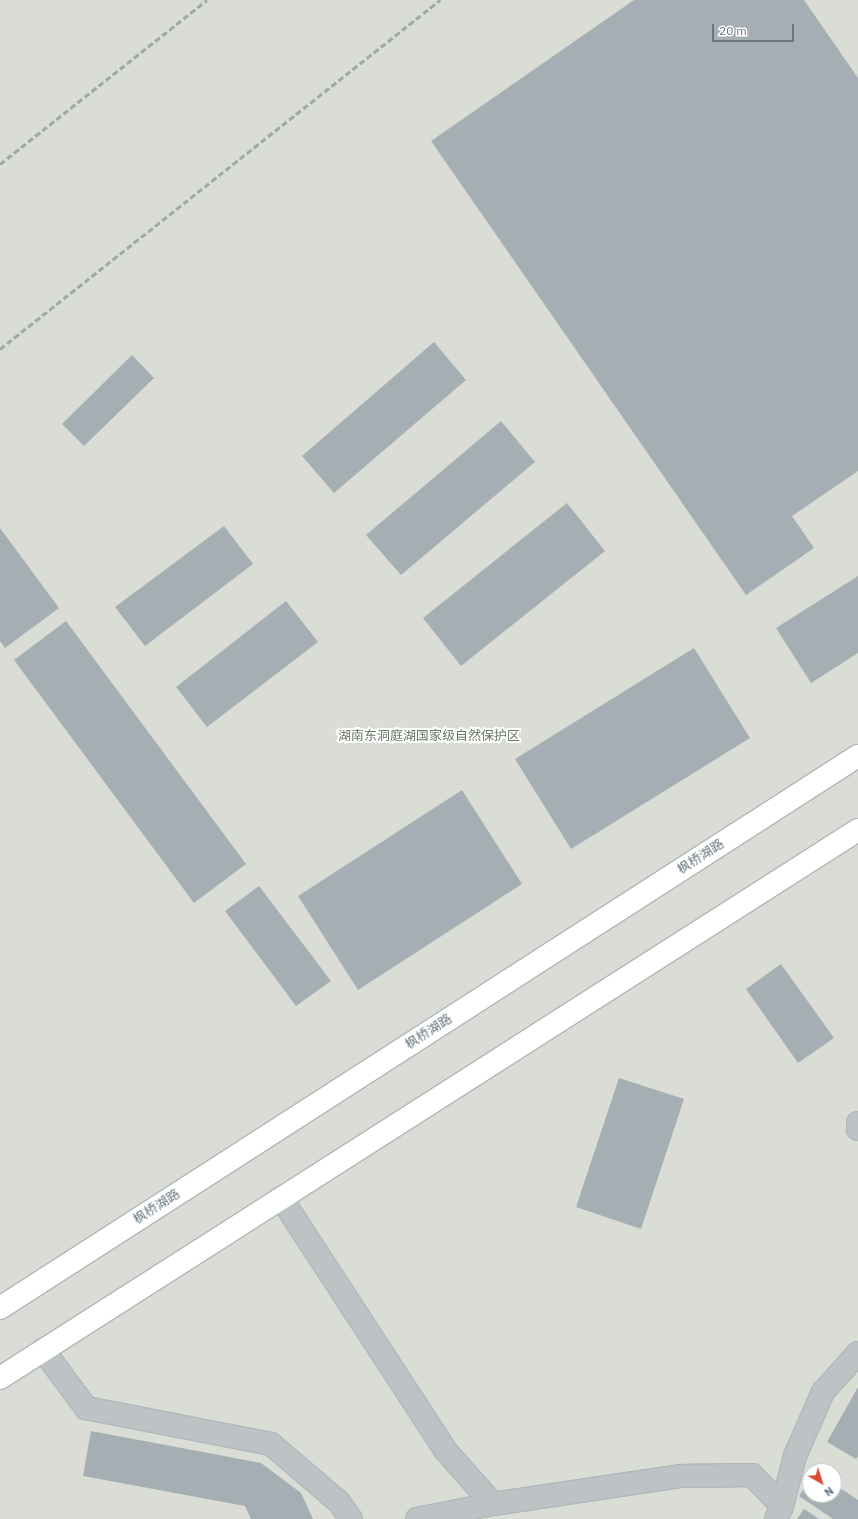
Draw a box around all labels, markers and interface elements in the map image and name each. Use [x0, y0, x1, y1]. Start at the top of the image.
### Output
scale bar [714, 16, 796, 42]
text: 20 m [719, 23, 747, 38]
park label: 湖南东洞庭湖国家级自然保护区 [338, 728, 520, 744]
street label: 枫桥湖路 [675, 836, 727, 878]
street label: 枫桥湖路 [403, 1011, 455, 1053]
street label: 枫桥湖路 [131, 1186, 183, 1228]
north arrow [802, 1463, 842, 1503]
text: N [821, 1484, 836, 1499]

